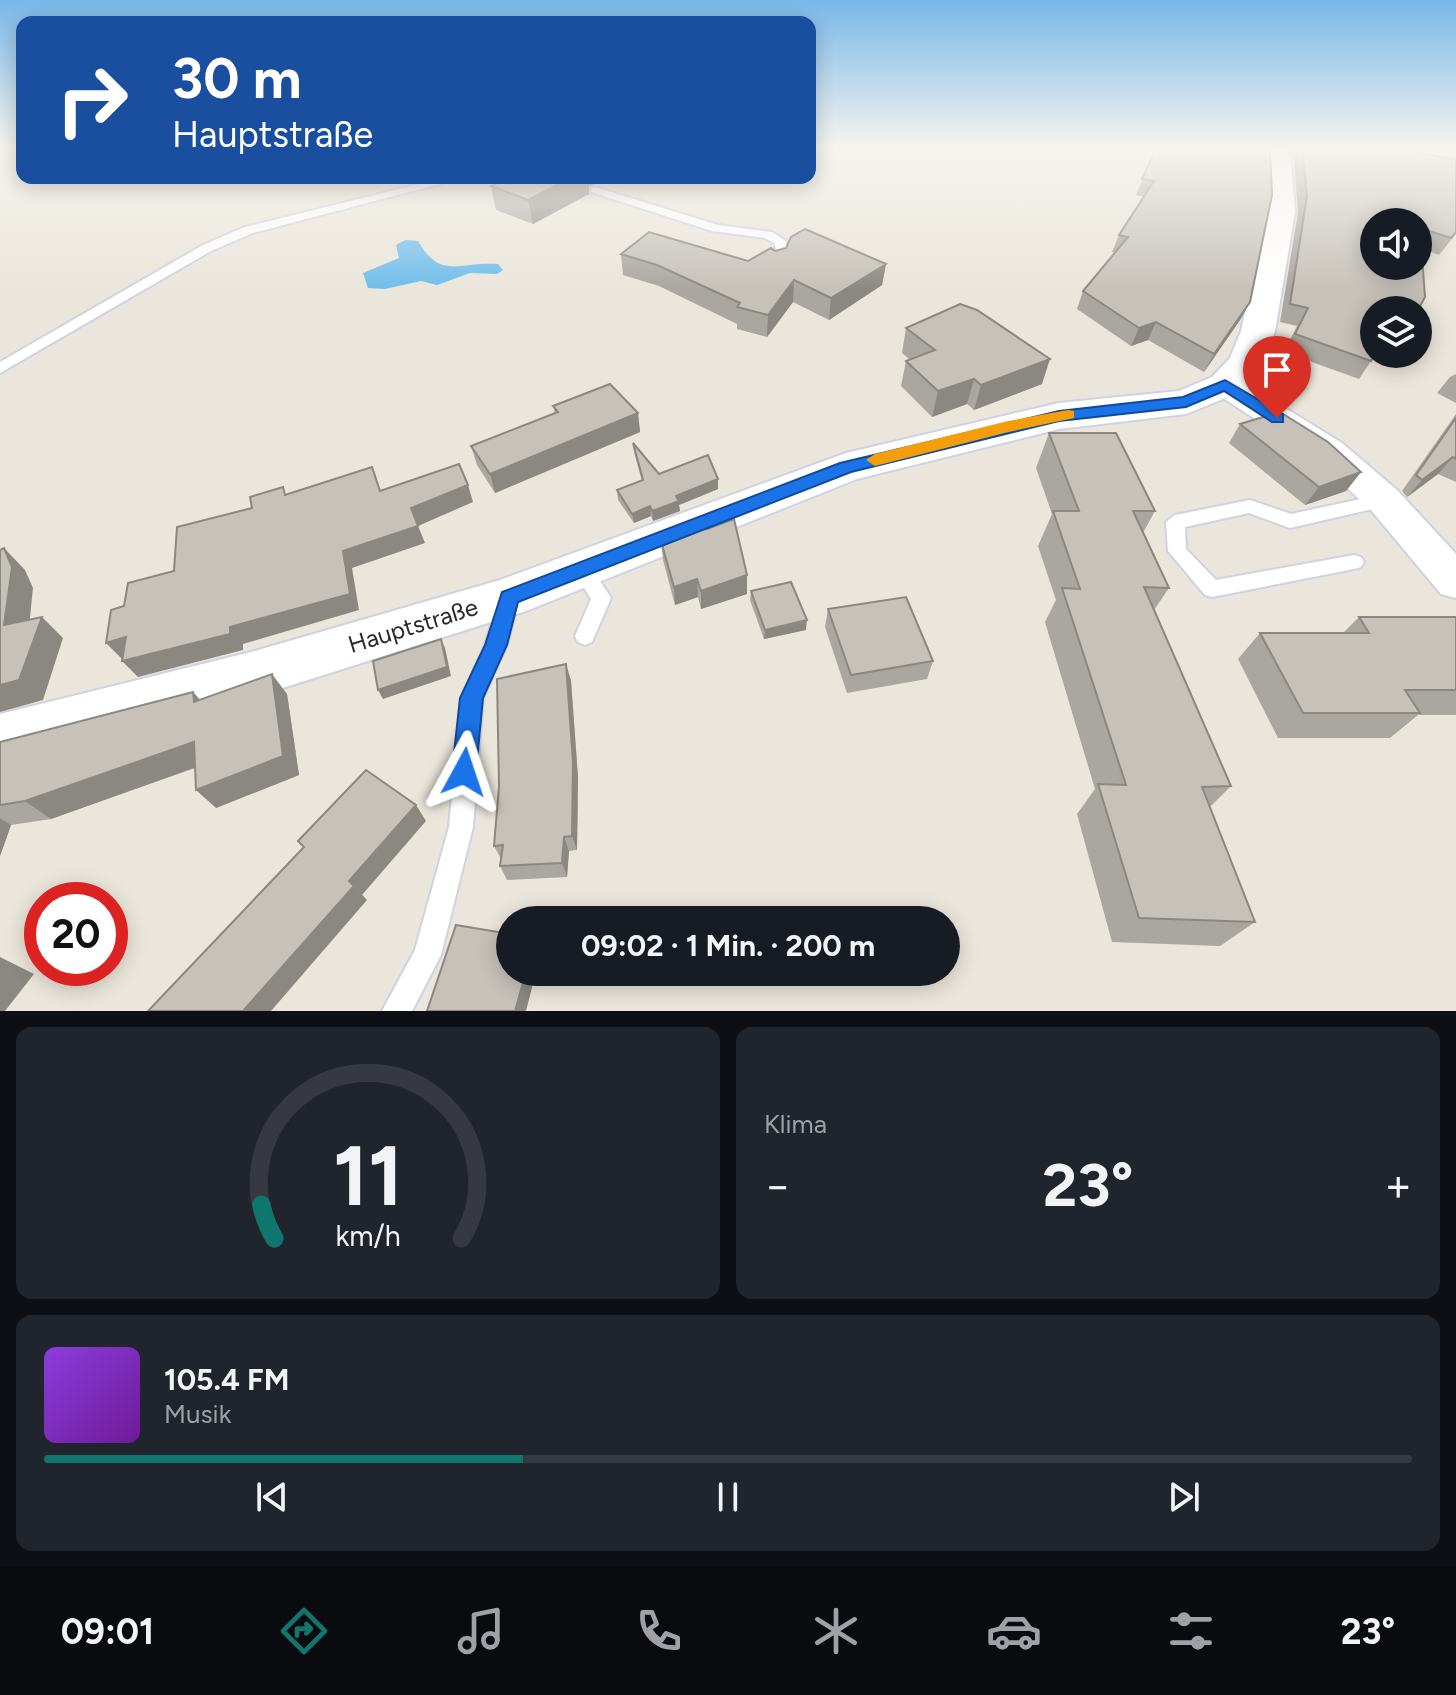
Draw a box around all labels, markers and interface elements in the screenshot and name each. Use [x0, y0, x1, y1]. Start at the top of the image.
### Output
text: 30 m [172, 45, 302, 112]
icon: right [40, 48, 144, 152]
text: Hauptstraße [172, 113, 373, 156]
map controls [1360, 208, 1432, 368]
button: sound [1360, 208, 1432, 280]
button: layers [1360, 296, 1432, 368]
pin [1243, 336, 1311, 418]
icon: arrive [1255, 348, 1299, 392]
street label: Hauptstraße [344, 592, 481, 659]
position arrow [422, 730, 506, 814]
speed limit sign: 20 [24, 882, 128, 986]
text: 09:02 · 1 Min. · 200 m [581, 927, 875, 964]
text: Klima [764, 1108, 827, 1140]
text: 11 [333, 1126, 403, 1226]
text: 23° [1043, 1149, 1133, 1221]
text: − [764, 1159, 791, 1212]
text: + [1385, 1159, 1412, 1212]
text: km/h [335, 1219, 401, 1253]
text: 105.4 FM [164, 1361, 289, 1398]
text: Musik [164, 1398, 231, 1430]
icon: previous [250, 1475, 294, 1519]
icon: pause [706, 1475, 750, 1519]
icon: next [1162, 1475, 1206, 1519]
icon: directions [276, 1603, 332, 1659]
icon: music [453, 1603, 509, 1659]
icon: phone [631, 1603, 687, 1659]
icon: climate [808, 1603, 864, 1659]
icon: car [986, 1603, 1042, 1659]
icon: filters [1163, 1603, 1219, 1659]
text: 09:01 [61, 1610, 154, 1653]
text: 23° [1341, 1610, 1395, 1653]

